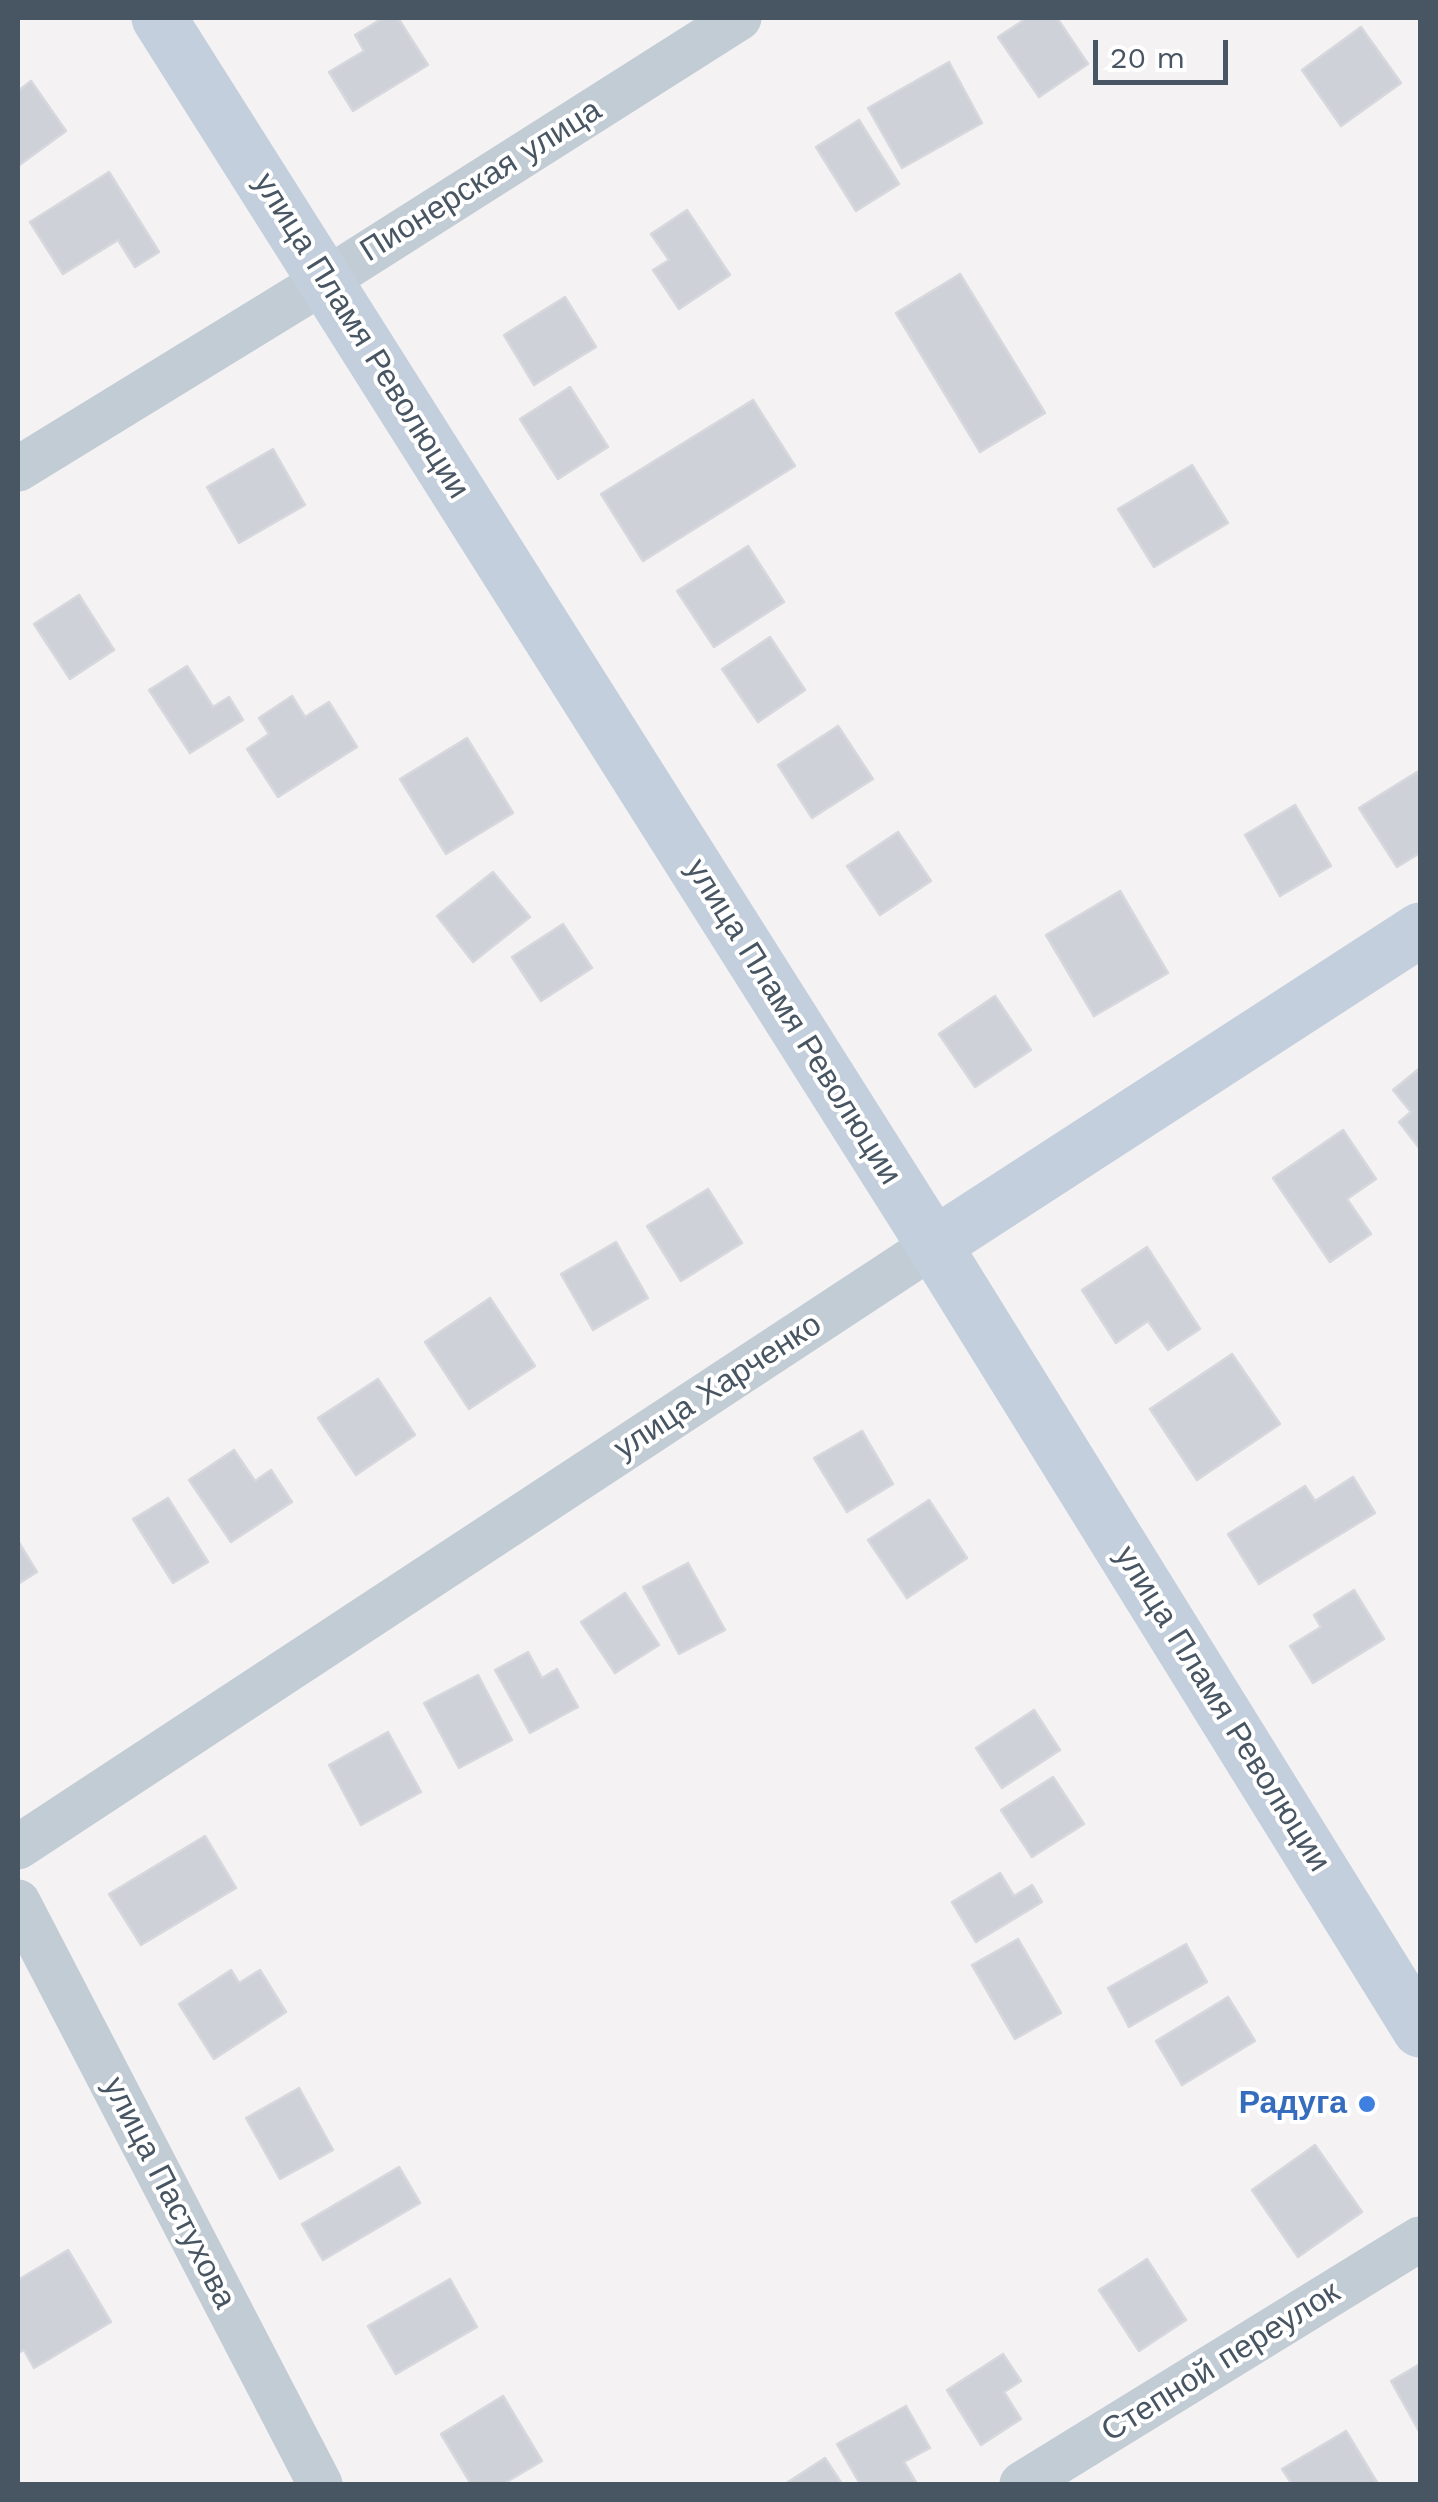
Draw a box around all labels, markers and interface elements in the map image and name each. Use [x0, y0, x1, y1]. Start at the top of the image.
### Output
scale bar [1098, 20, 1233, 82]
text: 20 m [1110, 40, 1185, 75]
street label: Пионерская улица [354, 91, 608, 271]
street label: улица Пламя Революции [245, 166, 477, 506]
street label: улица Пламя Революции [677, 852, 909, 1192]
street label: улица Харченко [607, 1306, 829, 1468]
street label: улица Пламя Революции [1106, 1539, 1338, 1879]
street label: улица Пастухова [94, 2071, 244, 2315]
place label: Радуга [1239, 2085, 1347, 2123]
marker: Радуга [1356, 2093, 1378, 2115]
street label: Степной переулок [1095, 2273, 1347, 2451]

